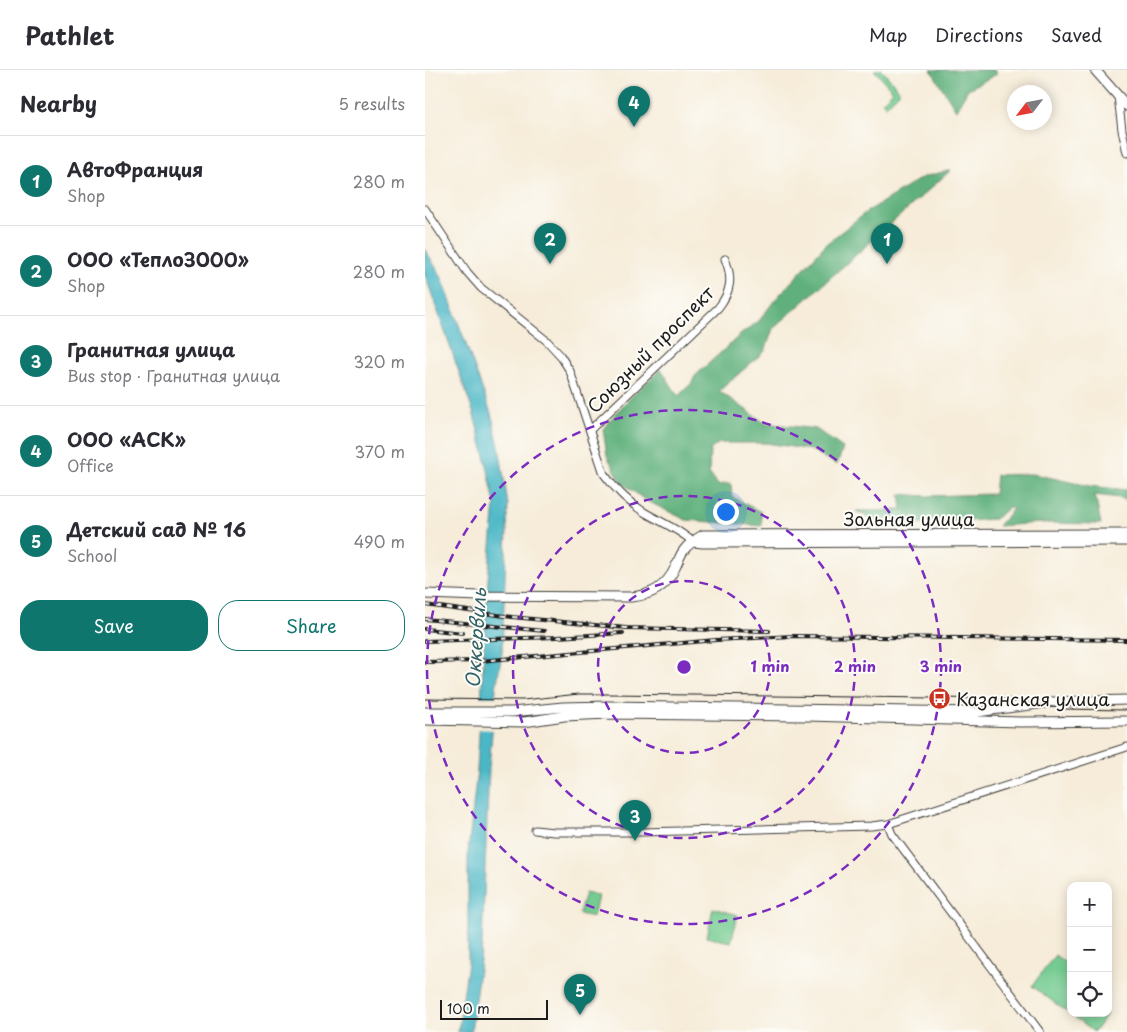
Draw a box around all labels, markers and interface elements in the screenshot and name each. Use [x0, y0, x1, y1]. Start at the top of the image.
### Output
text: Pathlet [25, 17, 115, 53]
text: Map [869, 21, 907, 48]
text: Directions [935, 21, 1023, 48]
text: Saved [1051, 21, 1102, 48]
north arrow [1007, 85, 1052, 130]
pin: 4 [618, 86, 650, 127]
text: Nearby [20, 87, 97, 119]
text: 5 results [338, 91, 405, 115]
text: АвтоФранция [67, 155, 203, 183]
text: 1 [32, 169, 40, 193]
text: 280 m [353, 169, 405, 193]
text: Shop [67, 183, 105, 207]
pin: 2 [534, 223, 566, 264]
pin: 1 [871, 223, 903, 264]
text: ООО «Тепло3000» [67, 245, 249, 273]
text: 2 [30, 259, 42, 283]
text: 280 m [353, 259, 405, 283]
text: Shop [67, 273, 105, 297]
street label: Союзный проспект [580, 279, 720, 419]
text: Гранитная улица [67, 335, 235, 363]
text: 3 [31, 349, 41, 373]
text: 320 m [354, 349, 405, 373]
text: Bus stop · Гранитная улица [67, 363, 280, 387]
text: ООО «АСК» [67, 425, 186, 453]
text: 4 [31, 439, 41, 463]
text: 370 m [355, 439, 405, 463]
text: Office [67, 453, 114, 477]
your location [713, 499, 739, 525]
street label: Зольная улица [844, 505, 975, 532]
text: Детский сад № 16 [67, 515, 246, 543]
text: 5 [31, 529, 41, 553]
text: 490 m [354, 529, 405, 553]
text: School [67, 543, 117, 567]
water label: Оккервиль [458, 586, 493, 689]
button: Save [20, 600, 208, 651]
button: Share [218, 600, 405, 651]
text: 1 min [751, 654, 789, 677]
text: 2 min [834, 654, 876, 677]
text: 3 min [920, 654, 962, 677]
centre of rings [675, 658, 693, 676]
place label: Казанская улица [956, 685, 1110, 712]
bus stop icon: Казанская улица [928, 686, 952, 710]
pin: 3 [619, 800, 651, 841]
map controls [1067, 882, 1112, 1017]
button: + [1067, 882, 1112, 927]
button: − [1067, 927, 1112, 972]
button: locate [1067, 972, 1112, 1017]
pin: 5 [564, 974, 596, 1015]
scale bar [440, 997, 547, 1020]
text: 100 m [447, 998, 490, 1019]

